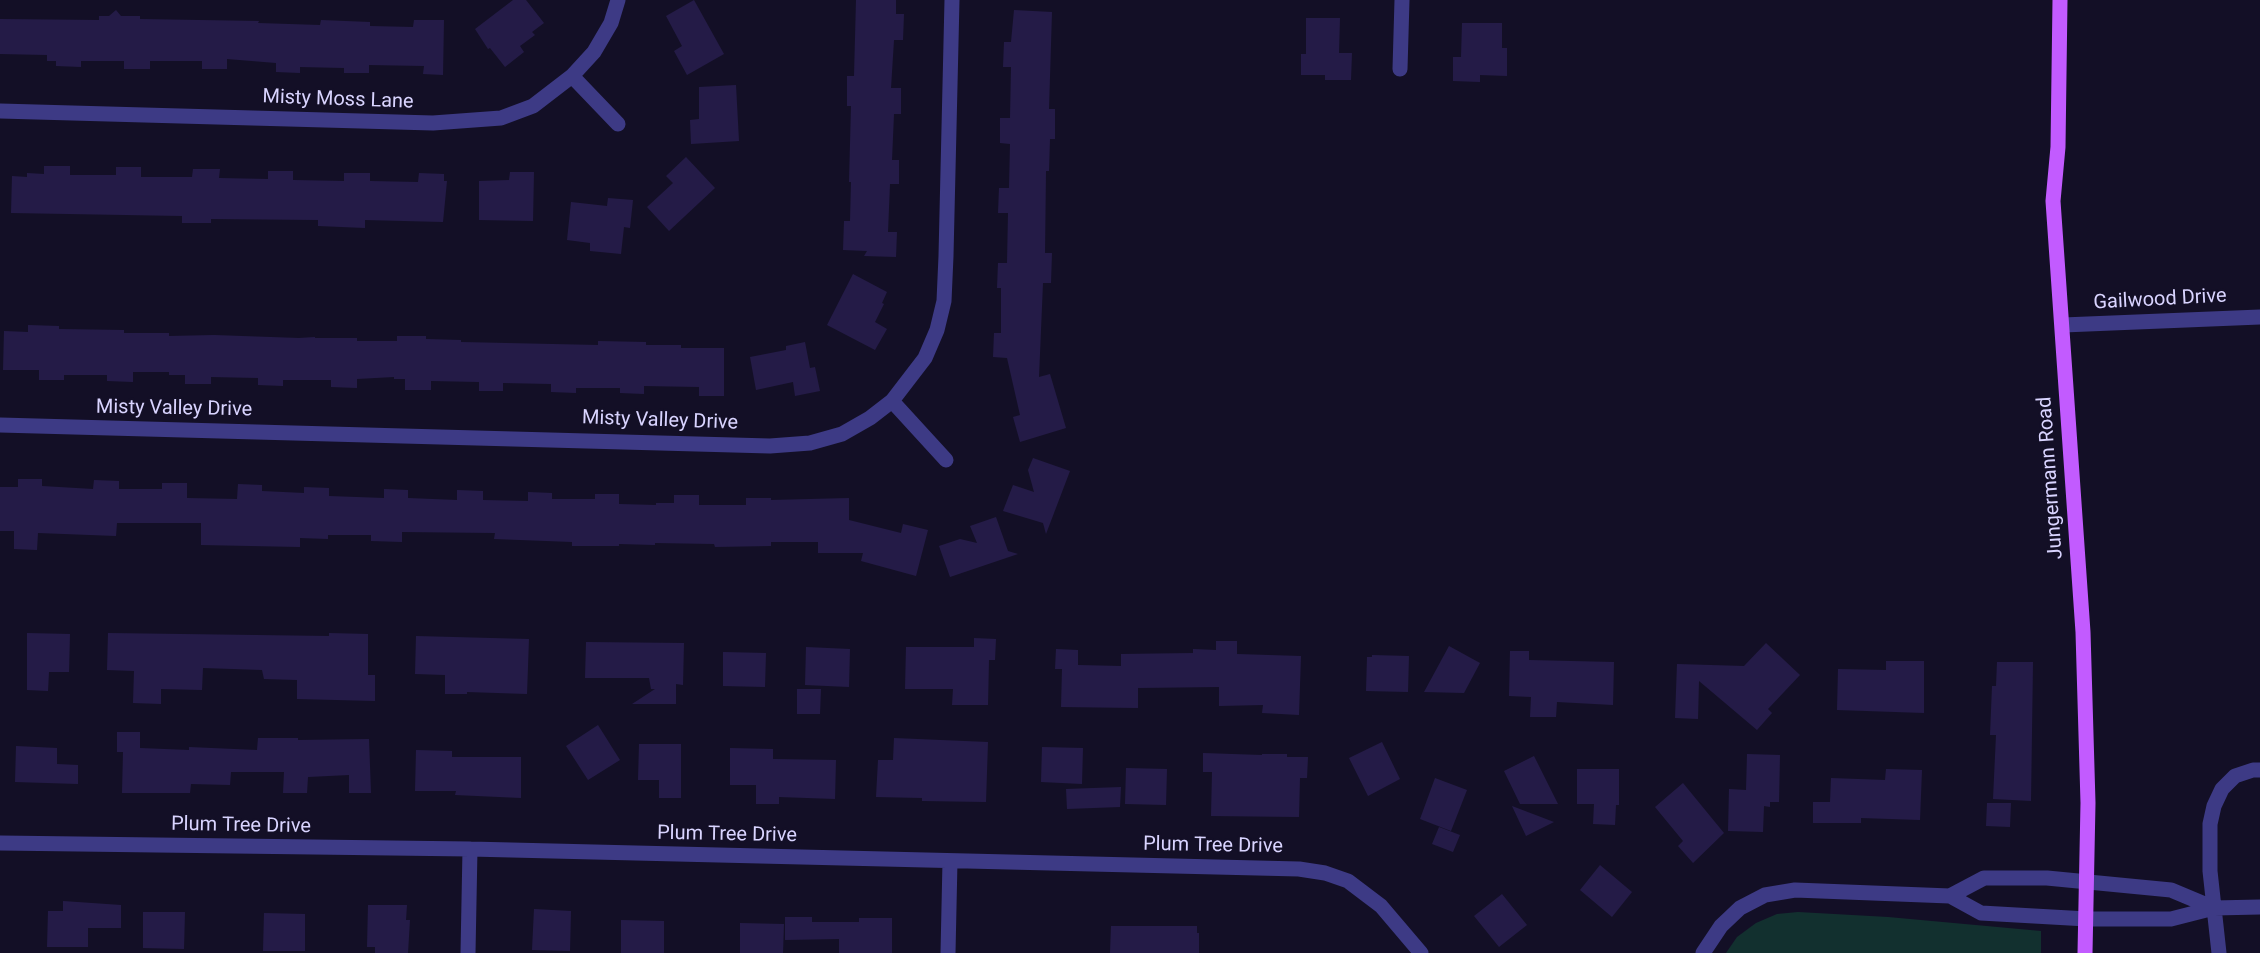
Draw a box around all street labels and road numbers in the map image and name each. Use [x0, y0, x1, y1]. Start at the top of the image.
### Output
street label: Misty Moss Lane [262, 85, 414, 115]
street label: Gailwood Drive [2093, 285, 2227, 315]
street label: Misty Valley Drive [96, 396, 252, 422]
street label: Jungermann Road [2033, 396, 2069, 560]
street label: Misty Valley Drive [581, 406, 739, 436]
street label: Plum Tree Drive [171, 813, 311, 839]
street label: Plum Tree Drive [657, 822, 797, 848]
street label: Plum Tree Drive [1143, 833, 1283, 859]

